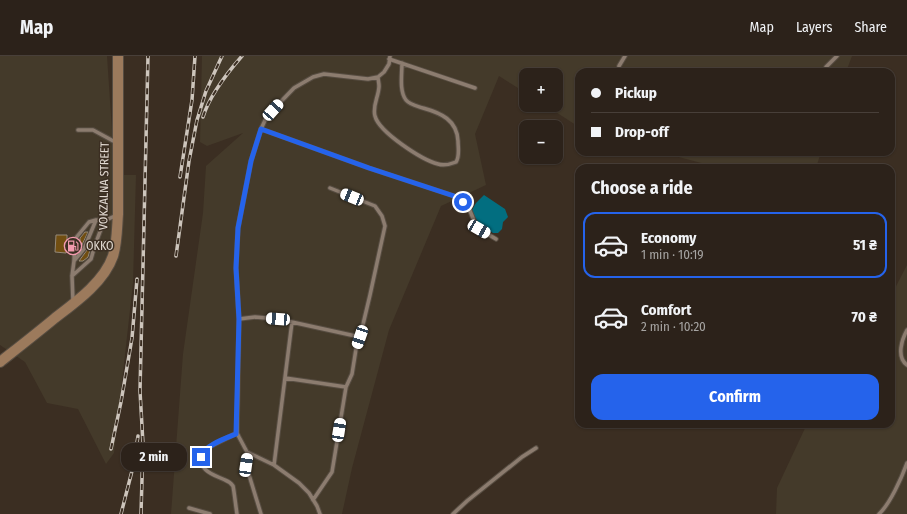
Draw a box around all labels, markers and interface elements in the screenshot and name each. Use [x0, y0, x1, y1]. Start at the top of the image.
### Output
text: Map [20, 16, 53, 39]
text: Map [750, 19, 774, 36]
text: Layers [796, 19, 832, 36]
text: Share [854, 19, 887, 36]
map controls [519, 68, 563, 164]
button: + [519, 68, 563, 112]
text: Pickup [615, 84, 657, 102]
car [261, 97, 285, 123]
button: − [519, 120, 563, 164]
text: Drop-off [615, 123, 669, 141]
street label: VOKZALNA STREET [96, 141, 112, 230]
text: Choose a ride [591, 177, 693, 199]
car [339, 187, 365, 207]
route start [454, 193, 472, 211]
car [466, 218, 492, 240]
icon: car [593, 227, 629, 263]
text: Economy [641, 229, 696, 247]
fuel station icon: OKKO [63, 236, 83, 256]
text: 51 ₴ [853, 236, 877, 254]
place label: OKKO [86, 239, 114, 253]
text: 1 min · 10:19 [641, 247, 704, 262]
icon: car [593, 299, 629, 335]
text: Comfort [641, 301, 692, 319]
text: 70 ₴ [851, 308, 877, 326]
car [266, 312, 290, 326]
text: 2 min · 10:20 [641, 319, 706, 334]
car [350, 324, 370, 350]
button: Confirm [591, 374, 879, 420]
car [331, 417, 347, 443]
callout: 2 min [121, 443, 187, 471]
route end [192, 448, 210, 466]
text: 2 min [140, 449, 168, 464]
car [238, 452, 254, 478]

